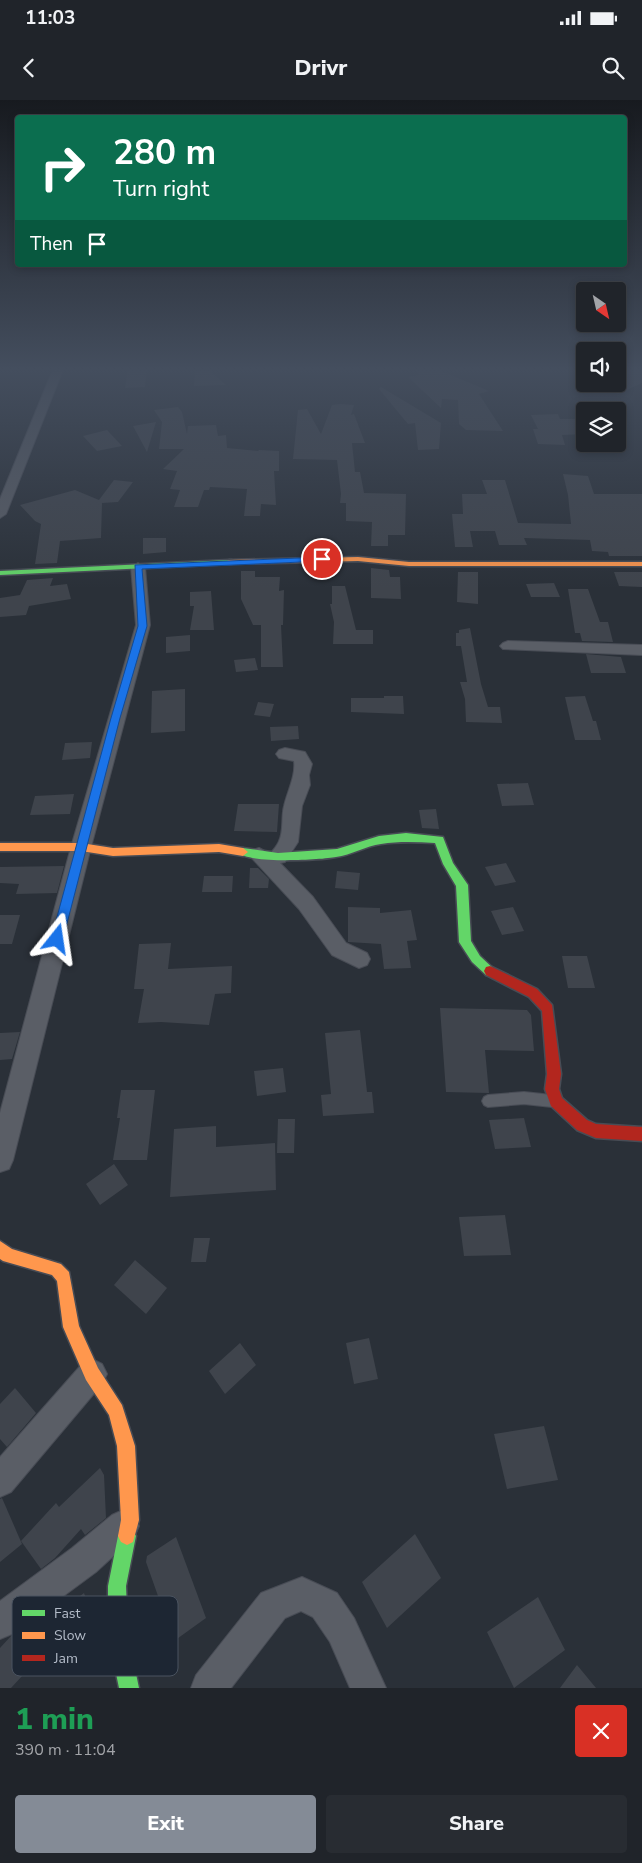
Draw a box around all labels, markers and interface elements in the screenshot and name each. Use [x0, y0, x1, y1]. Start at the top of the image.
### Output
text: 11:03 [25, 5, 75, 31]
text: Drivr [295, 53, 347, 83]
icon: back [15, 54, 43, 82]
icon: search [599, 54, 627, 82]
text: 280 m [113, 129, 216, 176]
icon: right [30, 135, 95, 200]
text: Turn right [113, 174, 209, 204]
icon: arrive [83, 230, 111, 258]
text: Then [30, 231, 73, 257]
north arrow [576, 282, 626, 332]
map controls [576, 282, 626, 452]
button: sound [576, 342, 626, 392]
button: layers [576, 402, 626, 452]
pin [301, 538, 343, 580]
icon: arrive [308, 545, 336, 573]
position arrow [30, 912, 82, 964]
legend [12, 1596, 178, 1676]
text: Fast [54, 1604, 80, 1623]
text: Slow [54, 1626, 86, 1645]
text: Jam [53, 1649, 78, 1668]
text: 1 min [15, 1699, 94, 1740]
button: close [575, 1705, 627, 1757]
text: 390 m · 11:04 [15, 1739, 116, 1761]
button: Exit [15, 1795, 316, 1853]
button: Share [326, 1795, 627, 1853]

